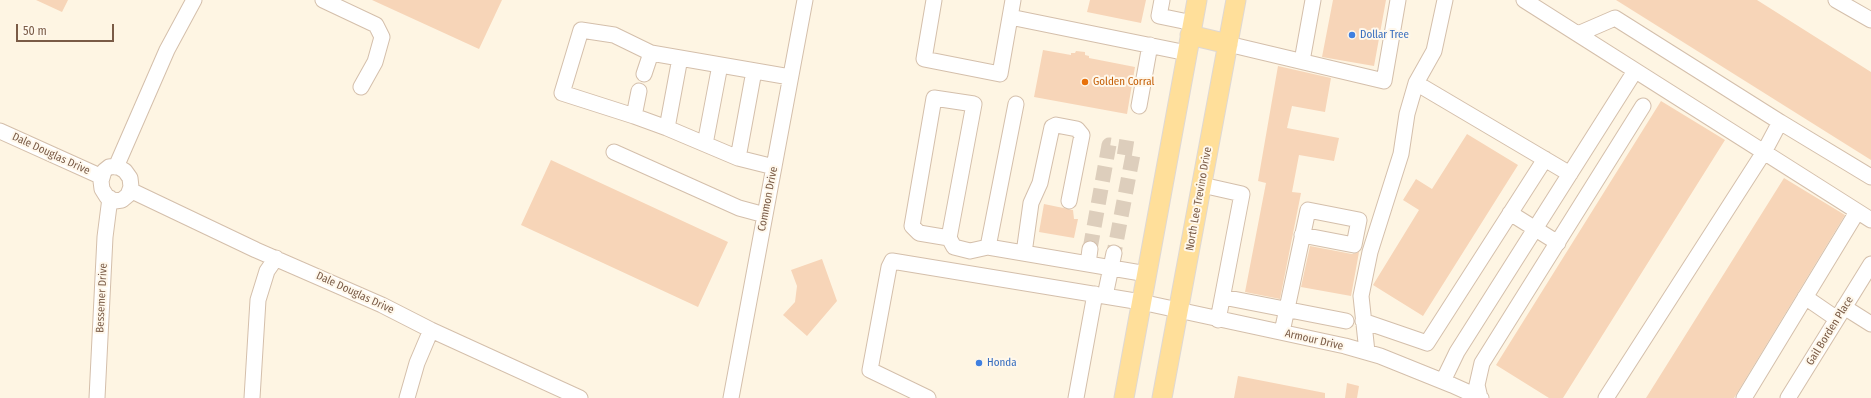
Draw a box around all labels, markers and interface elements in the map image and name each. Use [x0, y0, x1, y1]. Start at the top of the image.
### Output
scale bar [18, 16, 116, 42]
text: 50 m [23, 24, 47, 38]
place label: Dollar Tree [1360, 28, 1409, 42]
marker: Dollar Tree [1347, 30, 1357, 40]
place label: Golden Corral [1093, 75, 1154, 89]
marker: Golden Corral [1080, 77, 1090, 87]
street label: Dale Douglas Drive [10, 130, 92, 178]
street label: North Lee Trevino Drive [1183, 146, 1215, 252]
street label: Common Drive [755, 166, 781, 232]
street label: Bessemer Drive [94, 263, 110, 333]
street label: Dale Douglas Drive [314, 269, 396, 317]
street label: Gail Borden Place [1804, 294, 1856, 368]
street label: Armour Drive [1284, 327, 1344, 353]
place label: Honda [987, 356, 1017, 370]
marker: Honda [974, 358, 984, 368]

